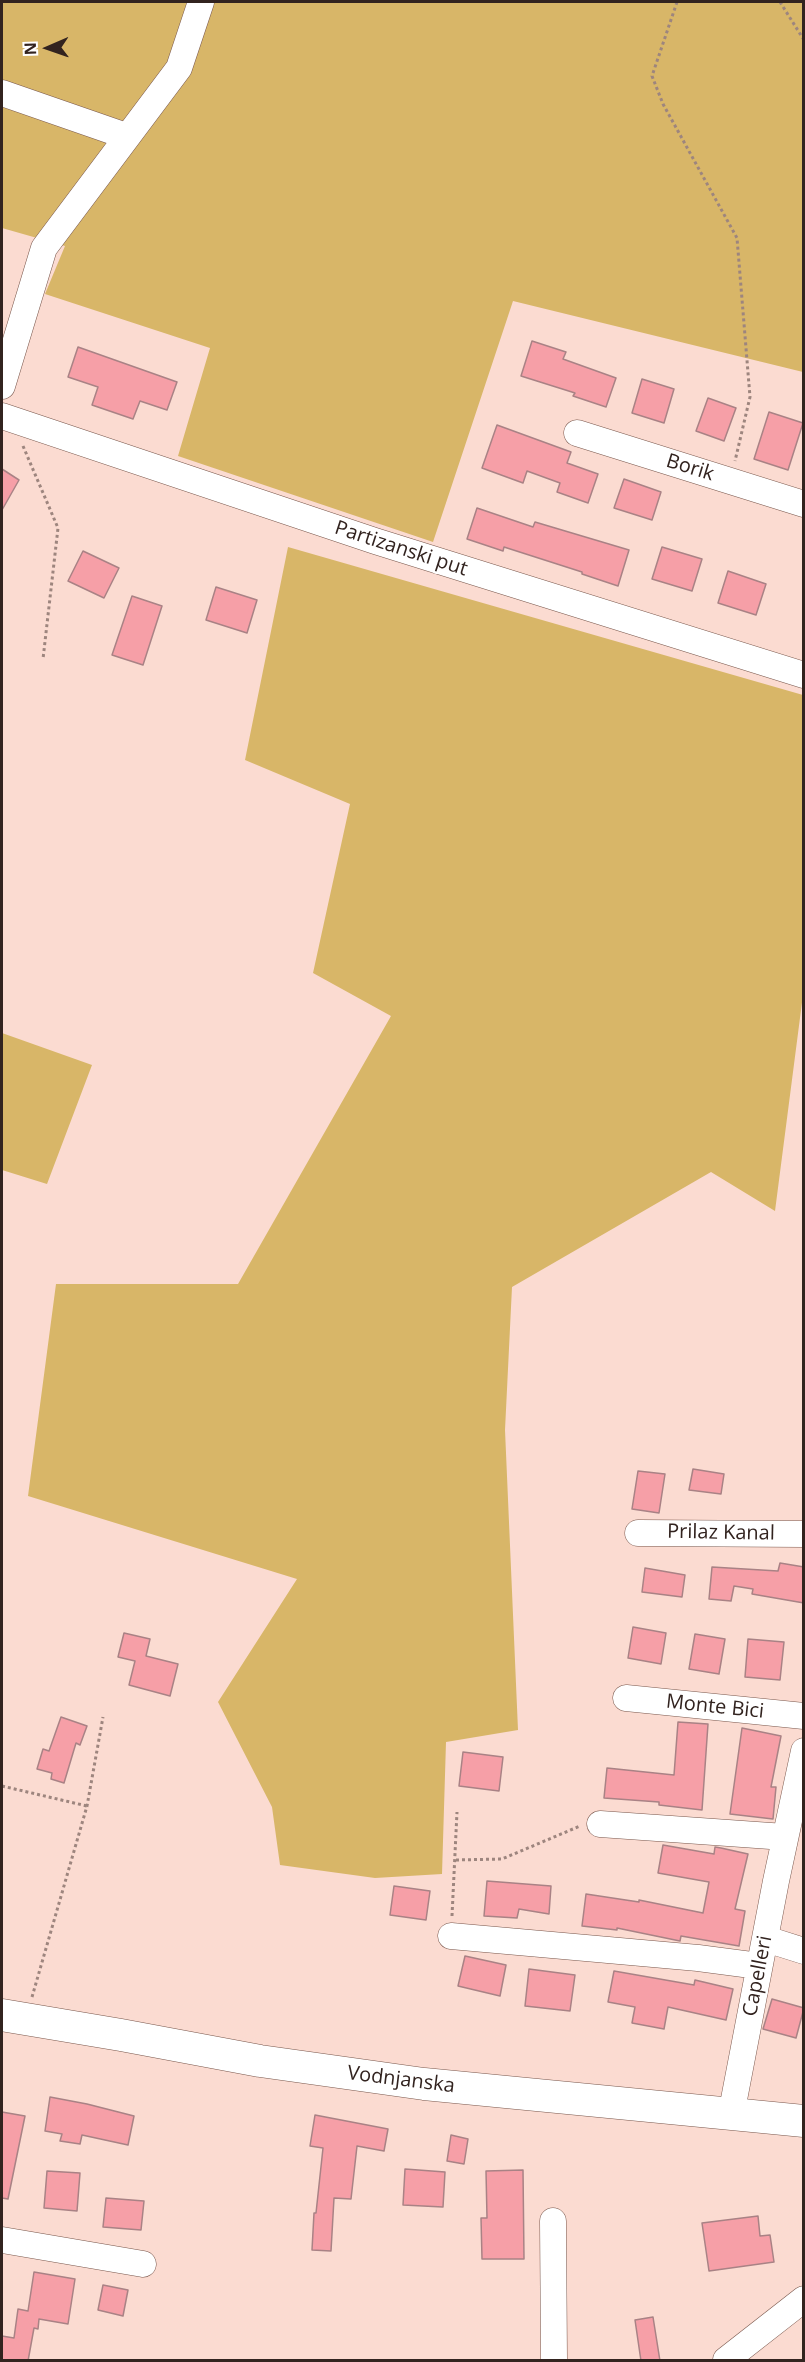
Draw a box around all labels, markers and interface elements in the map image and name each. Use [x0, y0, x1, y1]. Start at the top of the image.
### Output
north arrow [18, 18, 78, 78]
text: N [19, 42, 41, 56]
street label: Borik [663, 449, 717, 487]
street label: Partizanski put [332, 516, 470, 582]
street label: Prilaz Kanal [667, 1520, 775, 1546]
street label: Monte Bici [665, 1690, 765, 1724]
street label: Capelleri [738, 1934, 778, 2018]
street label: Vodnjanska [346, 2062, 456, 2098]

